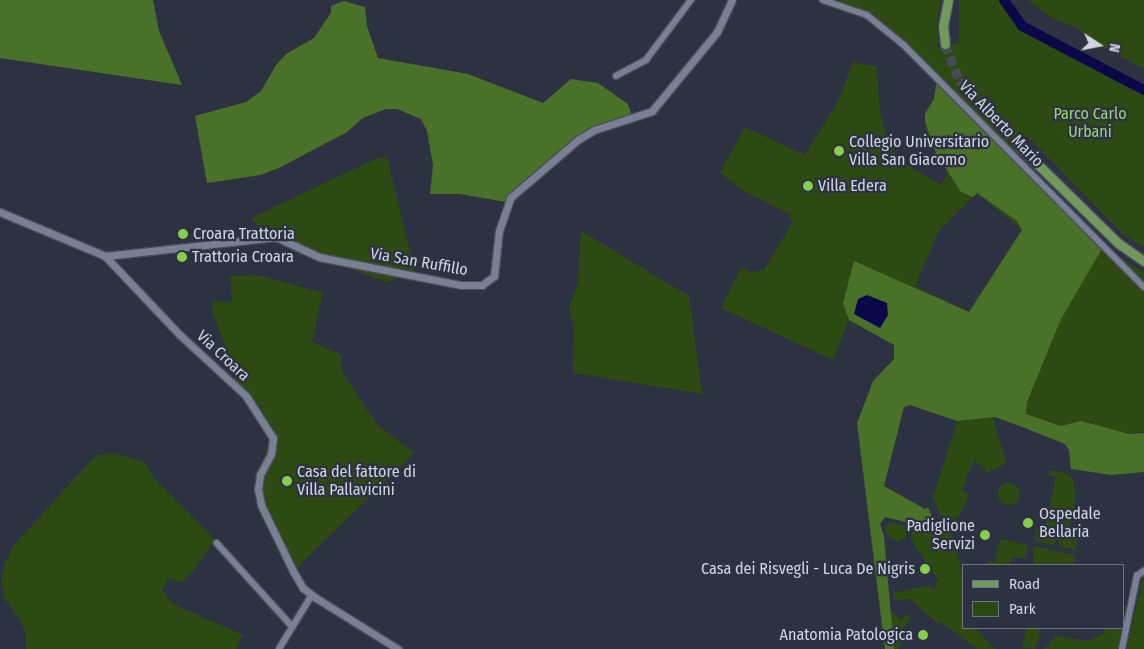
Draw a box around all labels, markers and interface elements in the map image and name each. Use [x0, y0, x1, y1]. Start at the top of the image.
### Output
north arrow [1074, 20, 1124, 70]
text: N [1105, 42, 1123, 54]
street label: Via Alberto Mario [955, 77, 1047, 171]
park label: Parco Carlo Urbani [1053, 104, 1127, 142]
place label: Collegio Universitario Villa San Giacomo [849, 132, 989, 170]
marker: Collegio Universitario Villa San Giacomo [833, 145, 845, 157]
place label: Villa Edera [818, 176, 887, 196]
marker: Villa Edera [802, 180, 814, 192]
place label: Croara Trattoria [193, 224, 295, 244]
marker: Croara Trattoria [177, 228, 189, 240]
street label: Via San Ruffillo [369, 244, 469, 280]
place label: Trattoria Croara [192, 247, 294, 267]
marker: Trattoria Croara [176, 251, 188, 263]
street label: Via Croara [192, 327, 254, 385]
place label: Casa del fattore di Villa Pallavicini [297, 462, 416, 500]
marker: Casa del fattore di Villa Pallavicini [281, 475, 293, 487]
place label: Ospedale Bellaria [1039, 504, 1101, 542]
place label: Padiglione Servizi [906, 516, 975, 554]
marker: Ospedale Bellaria [1021, 516, 1035, 530]
marker: Padiglione Servizi [979, 529, 991, 541]
place label: Casa dei Risvegli - Luca De Nigris [701, 559, 915, 579]
marker: Casa dei Risvegli - Luca De Nigris [919, 563, 931, 575]
legend [962, 564, 1124, 629]
text: Road [1009, 575, 1040, 593]
text: Park [1009, 600, 1036, 618]
place label: Anatomia Patologica [780, 625, 913, 645]
marker: Anatomia Patologica [917, 629, 929, 641]

